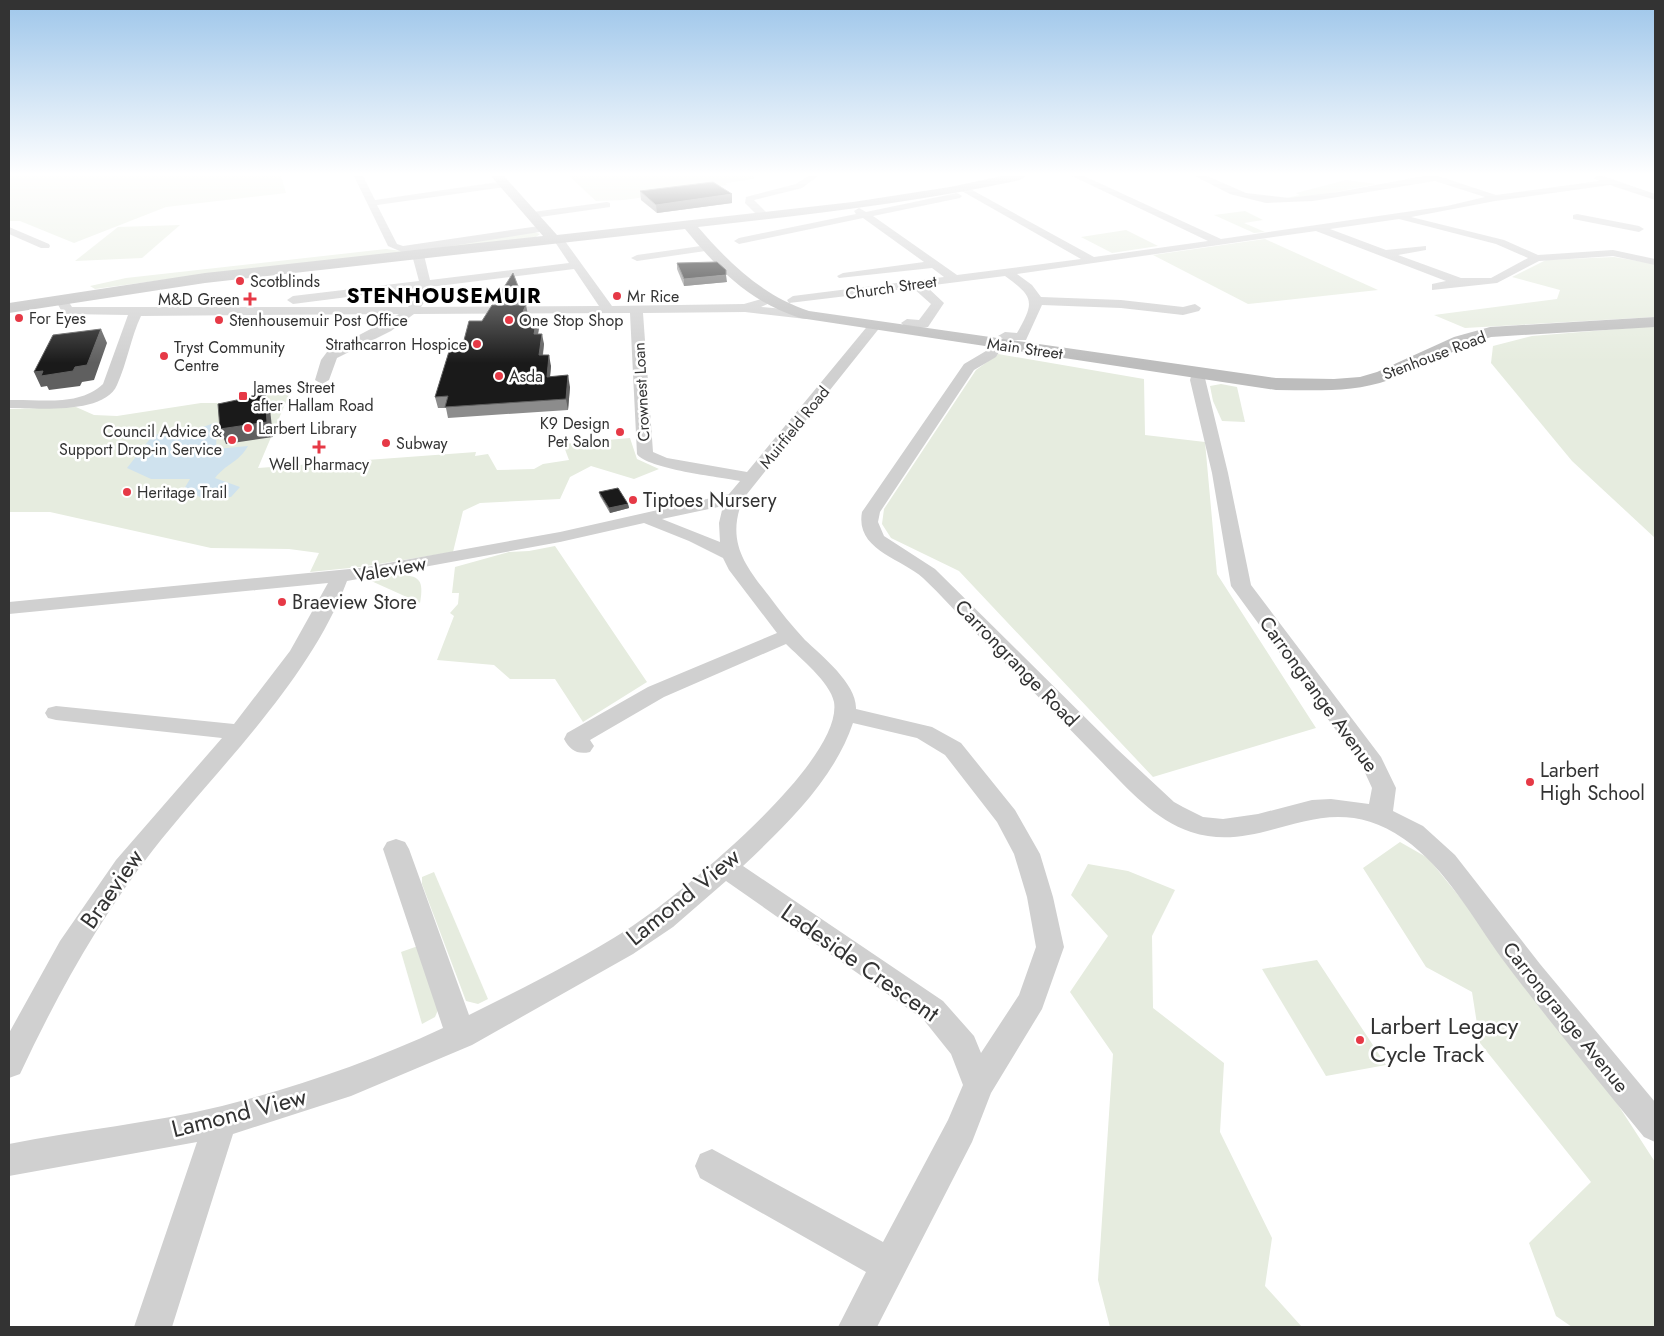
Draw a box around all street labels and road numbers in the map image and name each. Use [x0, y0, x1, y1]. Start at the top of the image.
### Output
street label: Church Street [844, 270, 938, 305]
street label: Stenhouse Road [1379, 325, 1489, 386]
street label: Main Street [986, 332, 1064, 365]
street label: Crownest Loan [627, 342, 656, 442]
street label: Muirfield Road [754, 381, 835, 473]
street label: Valeview [352, 549, 429, 590]
street label: Carrongrange Road [948, 593, 1085, 734]
street label: Carrongrange Avenue [1252, 610, 1385, 778]
street label: Lamond View [618, 839, 748, 954]
street label: Braeview [71, 841, 152, 936]
street label: Ladeside Crescent [774, 895, 947, 1030]
street label: Carrongrange Avenue [1496, 936, 1636, 1099]
street label: Lamond View [168, 1079, 311, 1146]

